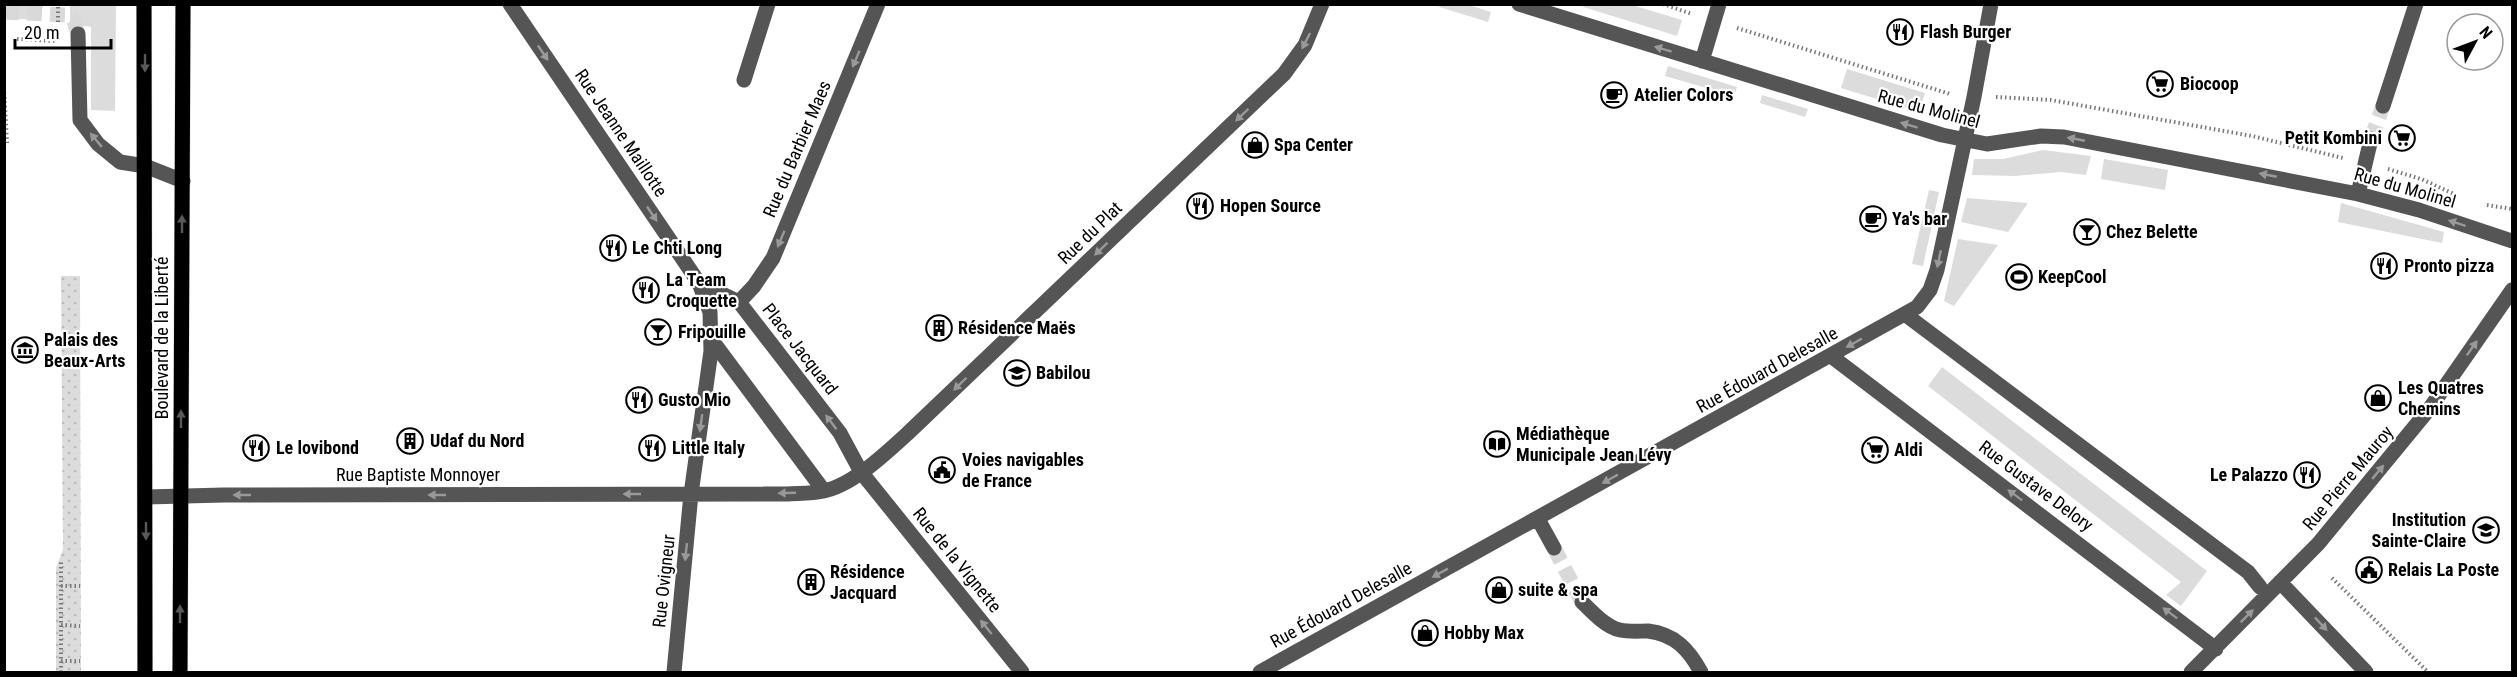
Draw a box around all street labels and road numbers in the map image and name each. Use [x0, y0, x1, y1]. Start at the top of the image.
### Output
street label: Rue Jeanne Maillotte [571, 65, 672, 200]
street label: Rue du Barbier Maes [758, 77, 835, 220]
street label: Rue du Molinel [1876, 85, 1982, 132]
street label: Rue du Molinel [2352, 163, 2458, 212]
street label: Rue du Plat [1053, 197, 1126, 268]
street label: Boulevard de la Liberté [151, 257, 172, 419]
street label: Place Jacquard [758, 299, 842, 398]
street label: Rue Édouard Delesalle [1693, 322, 1841, 417]
street label: Rue Pierre Mauroy [2298, 421, 2398, 534]
street label: Rue Gustave Delory [1975, 436, 2098, 536]
street label: Rue Baptiste Monnoyer [336, 464, 501, 485]
street label: Rue de la Vignette [909, 503, 1006, 616]
street label: Rue Ovigneur [648, 533, 679, 629]
street label: Rue Édouard Delesalle [1267, 557, 1415, 652]

